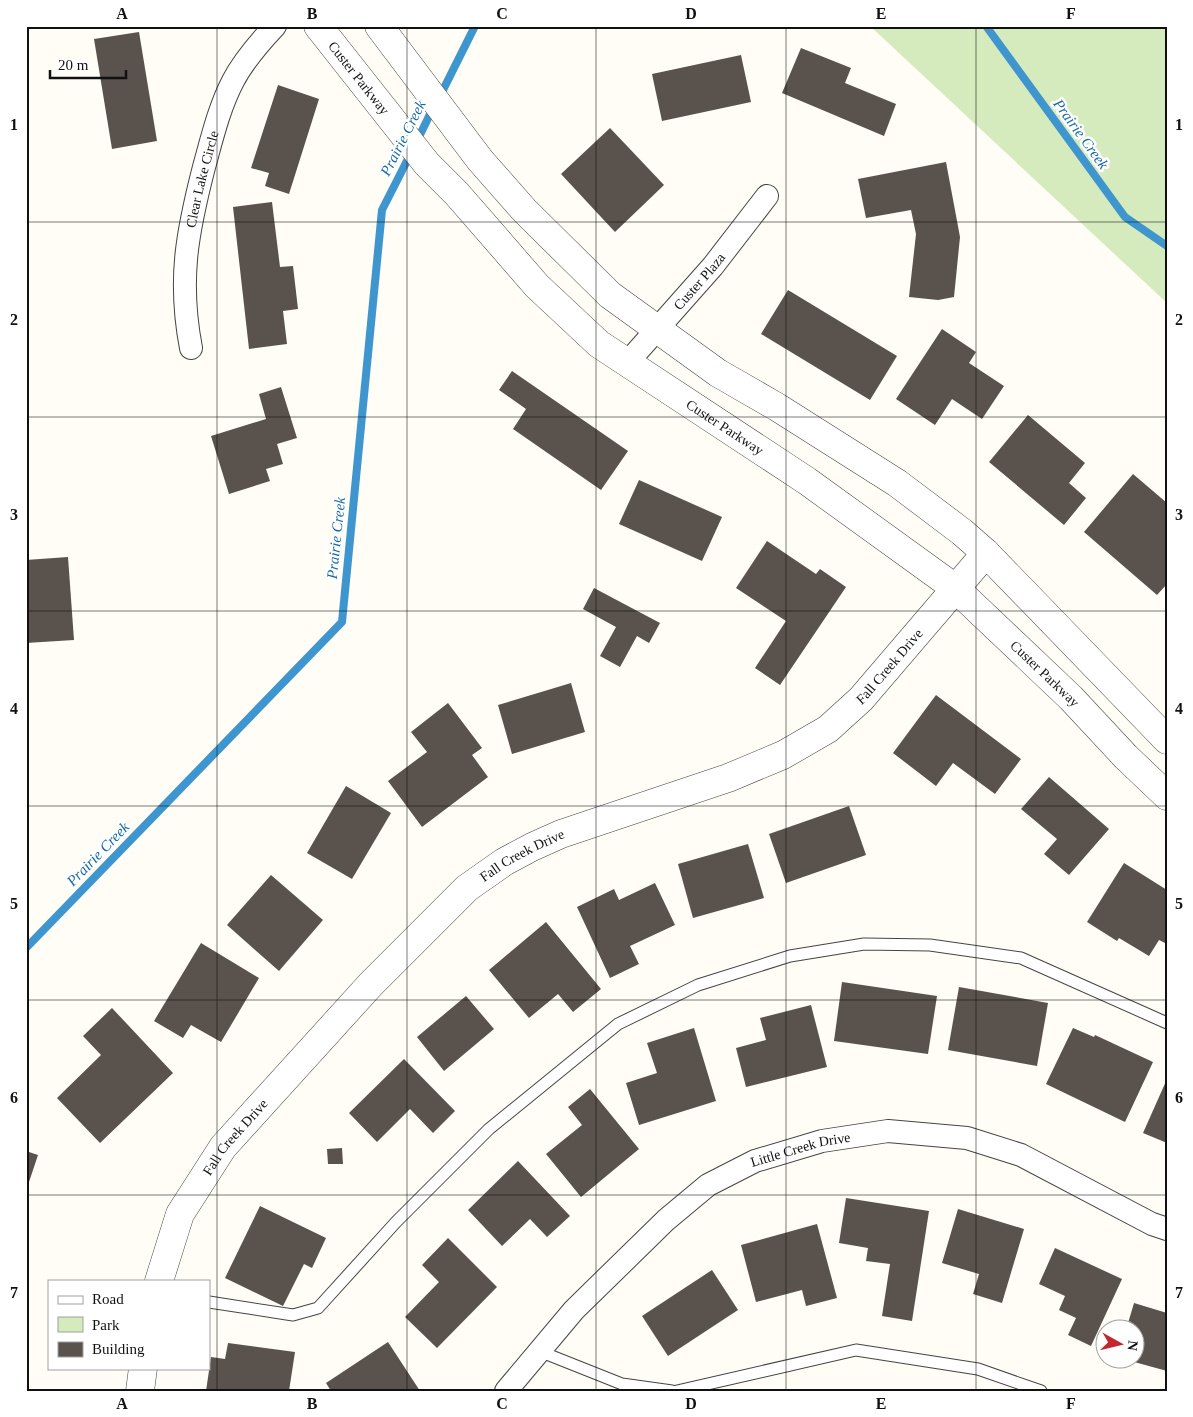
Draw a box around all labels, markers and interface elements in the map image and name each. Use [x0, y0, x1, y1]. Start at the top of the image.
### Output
text: A [116, 5, 128, 22]
text: B [307, 5, 318, 22]
text: C [496, 5, 508, 22]
text: D [685, 5, 697, 22]
text: E [876, 5, 886, 22]
text: F [1066, 5, 1076, 22]
street label: Custer Parkway [325, 38, 392, 118]
scale bar [50, 48, 126, 80]
text: 20 m [58, 57, 89, 73]
water label: Prairie Creek [1050, 95, 1112, 172]
water label: Prairie Creek [377, 97, 429, 179]
text: 1 [10, 116, 18, 133]
text: 1 [1175, 116, 1183, 133]
street label: Clear Lake Circle [183, 129, 222, 229]
street label: Custer Plaza [671, 250, 729, 313]
text: 2 [10, 311, 18, 328]
text: 2 [1175, 311, 1183, 328]
street label: Custer Parkway [683, 397, 766, 458]
water label: Prairie Creek [324, 496, 348, 581]
text: 3 [10, 506, 18, 523]
text: 3 [1175, 506, 1183, 523]
street label: Fall Creek Drive [853, 626, 926, 708]
street label: Custer Parkway [1007, 638, 1082, 710]
text: 4 [10, 700, 18, 717]
text: 4 [1175, 700, 1183, 717]
water label: Prairie Creek [63, 819, 133, 890]
street label: Fall Creek Drive [477, 827, 567, 885]
text: 5 [10, 895, 18, 912]
text: 5 [1175, 895, 1183, 912]
text: 6 [10, 1089, 18, 1106]
text: 6 [1175, 1089, 1183, 1106]
street label: Fall Creek Drive [200, 1096, 271, 1178]
street label: Little Creek Drive [749, 1130, 851, 1170]
legend [48, 1280, 210, 1370]
text: 7 [10, 1284, 18, 1301]
text: 7 [1175, 1284, 1183, 1301]
text: Road [92, 1291, 124, 1307]
text: Park [92, 1317, 120, 1333]
north arrow [1096, 1320, 1146, 1370]
text: N [1124, 1340, 1141, 1352]
text: Building [92, 1341, 145, 1357]
text: A [116, 1395, 128, 1412]
text: B [307, 1395, 318, 1412]
text: C [496, 1395, 508, 1412]
text: D [685, 1395, 697, 1412]
text: E [876, 1395, 886, 1412]
text: F [1066, 1395, 1076, 1412]

